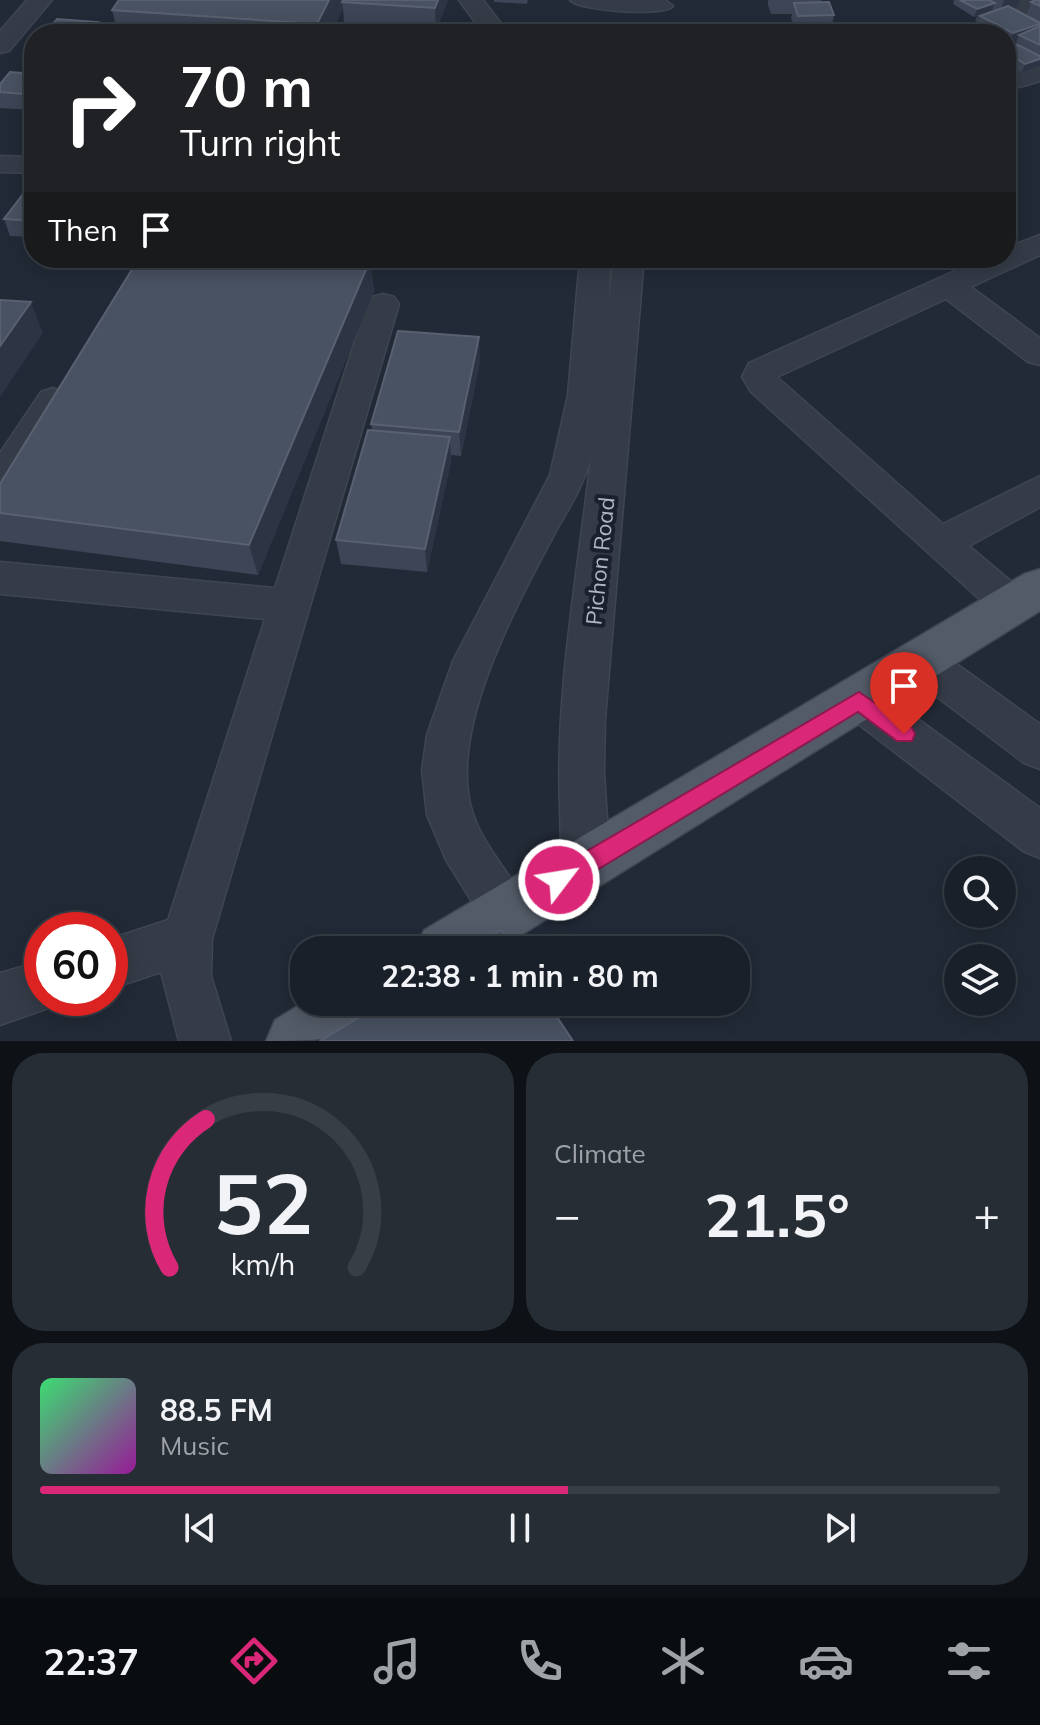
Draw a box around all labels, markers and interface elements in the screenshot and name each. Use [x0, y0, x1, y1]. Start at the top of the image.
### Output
text: 70 m [180, 51, 313, 121]
icon: right [48, 56, 152, 160]
text: Turn right [180, 120, 341, 165]
icon: arrive [134, 208, 178, 252]
text: Then [48, 211, 118, 249]
street label: Pichon Road [579, 496, 621, 626]
pin [870, 652, 938, 734]
icon: arrive [882, 664, 926, 708]
position arrow [517, 838, 601, 922]
map controls [944, 856, 1016, 1016]
button: search [944, 856, 1016, 928]
speed limit sign: 60 [24, 912, 128, 1016]
button: layers [944, 944, 1016, 1016]
text: 22:38 · 1 min · 80 m [381, 957, 659, 995]
text: Climate [554, 1137, 646, 1170]
text: 52 [213, 1150, 313, 1255]
text: 21.5° [704, 1177, 850, 1252]
text: − [554, 1187, 580, 1242]
text: + [974, 1187, 1000, 1242]
text: km/h [231, 1246, 295, 1282]
text: 88.5 FM [160, 1391, 273, 1429]
text: Music [160, 1429, 229, 1462]
icon: previous [178, 1506, 222, 1550]
icon: pause [498, 1506, 542, 1550]
icon: next [818, 1506, 862, 1550]
icon: directions [226, 1633, 282, 1689]
icon: music [369, 1633, 425, 1689]
icon: phone [512, 1633, 568, 1689]
icon: climate [655, 1633, 711, 1689]
icon: car [798, 1633, 854, 1689]
icon: filters [941, 1633, 997, 1689]
text: 22:37 [43, 1639, 139, 1684]

